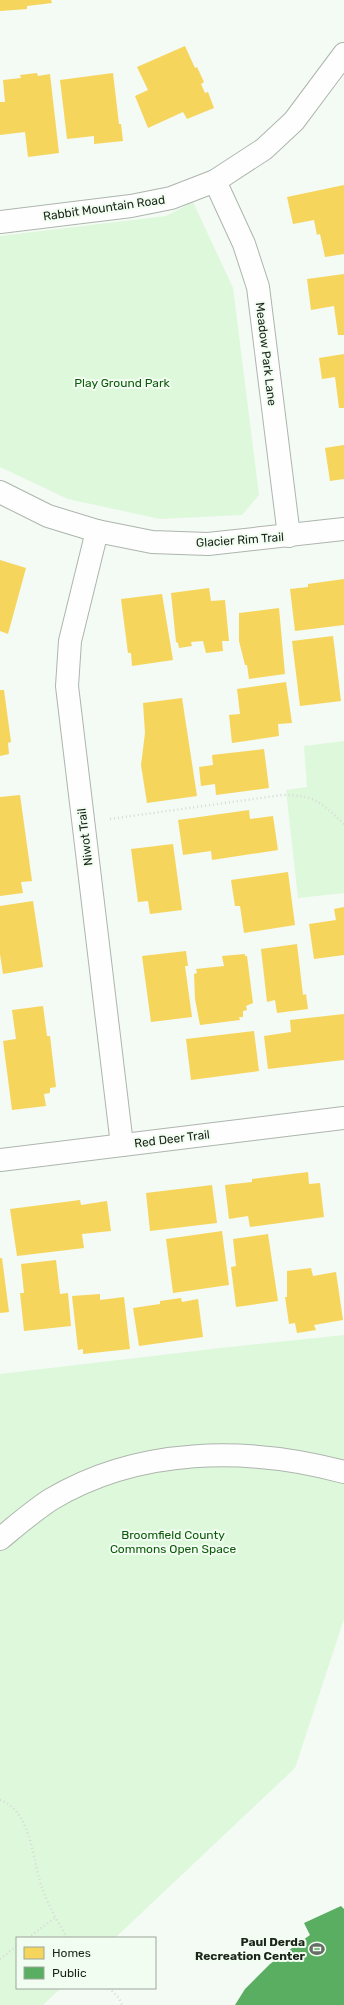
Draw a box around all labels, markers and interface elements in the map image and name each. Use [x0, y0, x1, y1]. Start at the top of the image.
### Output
street label: Rabbit Mountain Road [42, 193, 166, 223]
street label: Meadow Park Lane [253, 301, 279, 407]
park label: Play Ground Park [74, 376, 171, 390]
street label: Glacier Rim Trail [196, 530, 285, 550]
street label: Niwot Trail [75, 807, 95, 867]
street label: Red Deer Trail [133, 1127, 211, 1151]
park label: Broomfield County Commons Open Space [110, 1528, 236, 1556]
place label: Paul Derda Recreation Center [195, 1935, 306, 1963]
legend [16, 1937, 156, 1989]
sports icon: Paul Derda Recreation Center [308, 1940, 326, 1958]
text: Homes [52, 1946, 91, 1960]
text: Public [52, 1966, 87, 1980]

